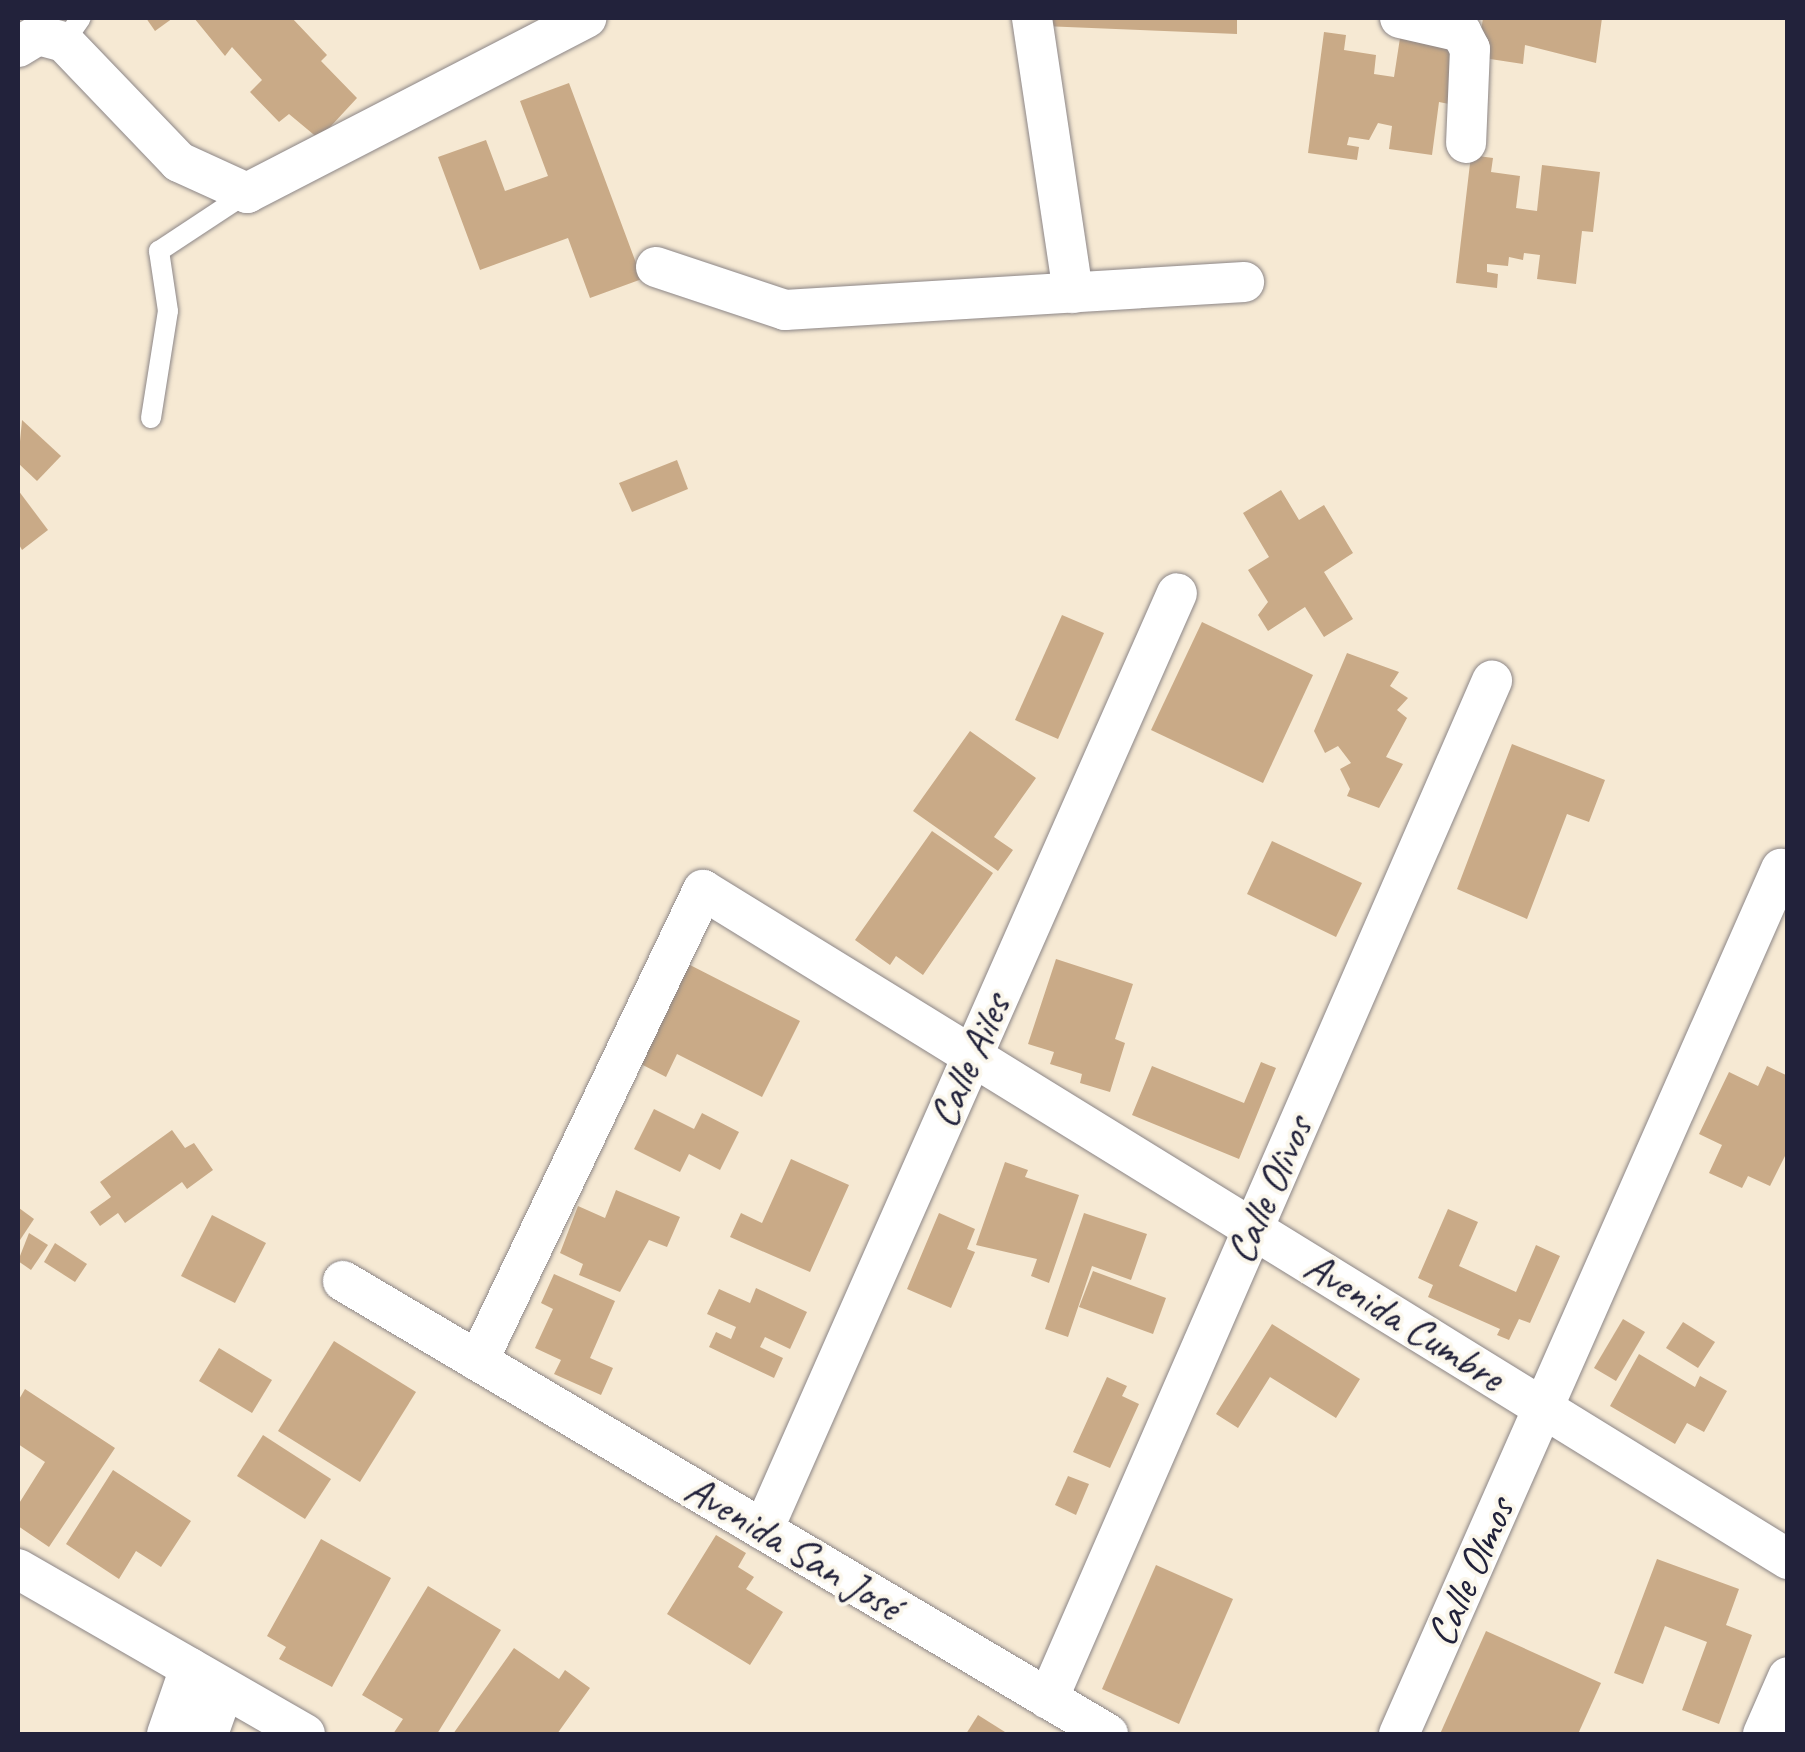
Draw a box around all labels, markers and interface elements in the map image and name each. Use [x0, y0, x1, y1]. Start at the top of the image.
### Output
street label: Calle Ailes [918, 987, 1022, 1135]
street label: Calle Olivos [1215, 1109, 1325, 1271]
street label: Avenida Cumbre [1295, 1241, 1513, 1403]
street label: Avenida San José [676, 1464, 910, 1632]
street label: Calle Olmos [1415, 1489, 1527, 1655]

